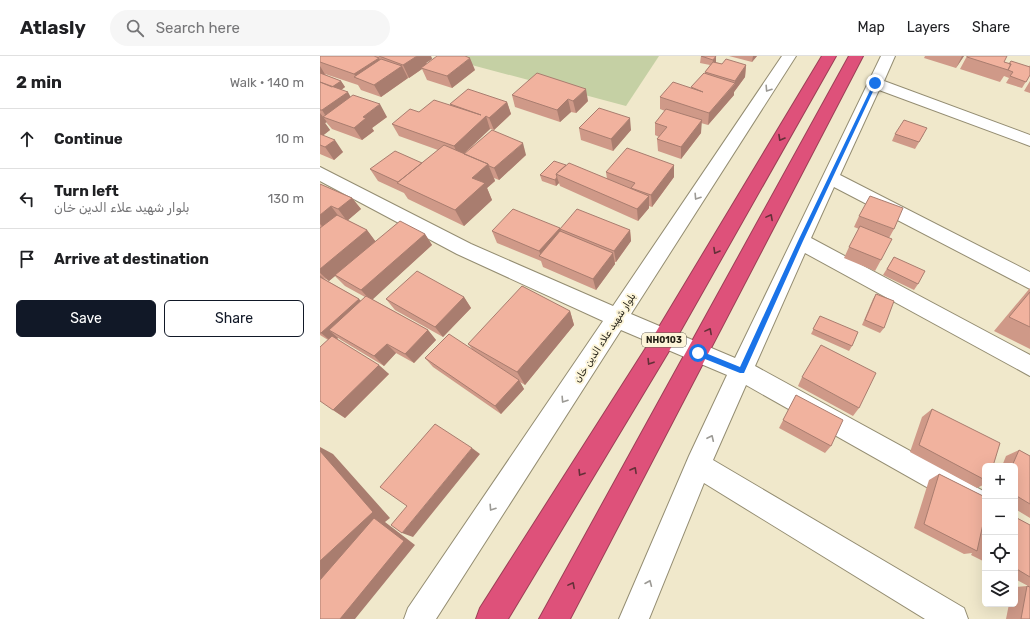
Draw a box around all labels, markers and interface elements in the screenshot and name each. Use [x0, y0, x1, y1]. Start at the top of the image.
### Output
search box [110, 10, 390, 46]
text: Atlasly [20, 16, 86, 39]
icon: search [124, 17, 146, 39]
text: Search here [156, 19, 240, 37]
text: Map [858, 19, 885, 36]
text: Layers [907, 19, 950, 36]
text: Share [972, 19, 1010, 36]
text: 2 min [16, 72, 62, 92]
route end [866, 74, 884, 92]
text: Walk · 140 m [230, 75, 304, 90]
one-way arrow [766, 84, 773, 91]
icon: ahead [16, 128, 38, 150]
text: Continue [54, 130, 123, 148]
text: 10 m [275, 131, 304, 146]
one-way arrow [779, 134, 786, 141]
text: Turn left [54, 182, 119, 200]
icon: left [16, 188, 38, 210]
text: 130 m [268, 191, 304, 206]
one-way arrow [694, 193, 701, 200]
text: بلوار شهید علاء الدین خان [54, 200, 190, 215]
one-way arrow [766, 213, 773, 221]
one-way arrow [713, 246, 720, 254]
icon: arrive [16, 248, 38, 270]
text: Arrive at destination [54, 250, 209, 268]
street label: بلوار شهید علاء الدین خان [572, 291, 638, 385]
button: Save [16, 300, 156, 337]
button: Share [164, 300, 304, 337]
one-way arrow [705, 328, 712, 336]
road number: NH0103 [642, 333, 686, 347]
route start [689, 344, 707, 362]
one-way arrow [648, 358, 655, 365]
one-way arrow [561, 396, 569, 403]
one-way arrow [706, 434, 714, 442]
map controls [982, 463, 1018, 607]
button: + [982, 463, 1018, 499]
one-way arrow [629, 467, 636, 474]
one-way arrow [579, 469, 586, 476]
button: − [982, 499, 1018, 535]
one-way arrow [489, 504, 497, 511]
button: locate [982, 535, 1018, 571]
button: layers [982, 571, 1018, 607]
one-way arrow [645, 580, 653, 587]
one-way arrow [567, 581, 575, 589]

